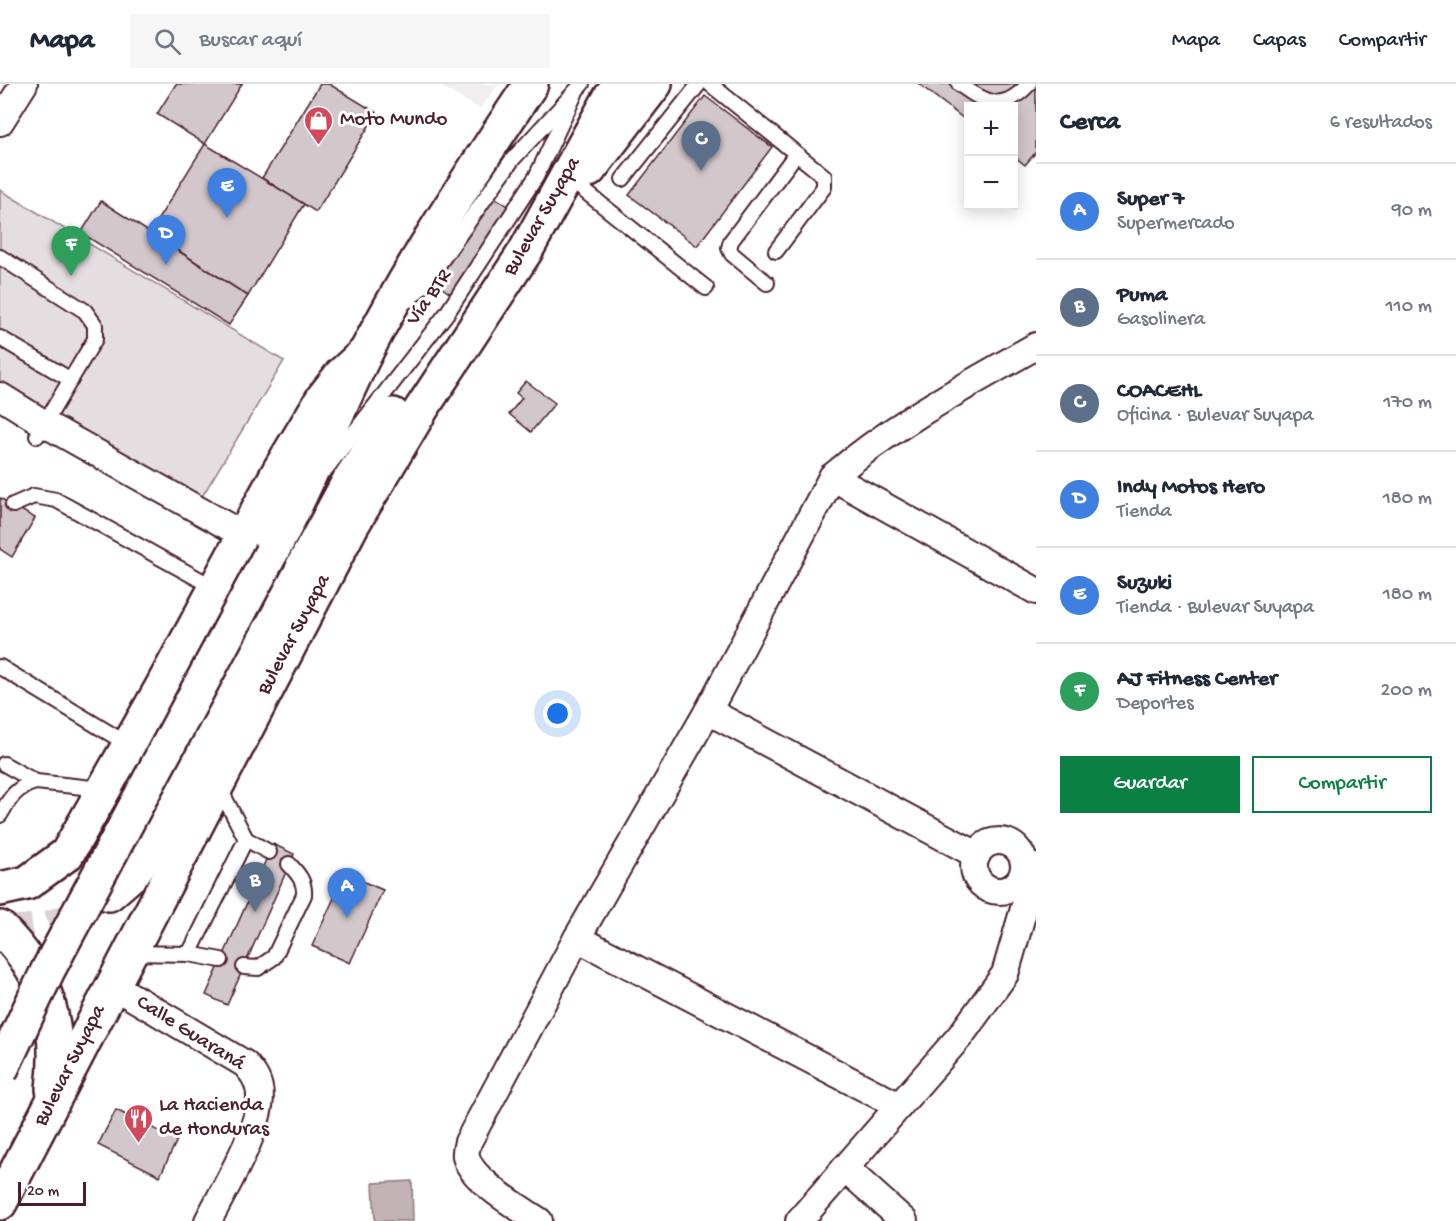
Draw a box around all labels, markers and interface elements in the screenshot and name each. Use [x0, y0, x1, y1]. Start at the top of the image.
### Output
search box [130, 14, 550, 68]
text: Mapa [30, 25, 94, 58]
icon: search [151, 25, 184, 58]
text: Buscar aquí [199, 28, 302, 54]
text: Mapa [1172, 29, 1220, 54]
text: Capas [1253, 29, 1306, 54]
text: Compartir [1339, 29, 1426, 54]
map controls [964, 102, 1018, 210]
button: + [964, 102, 1018, 156]
shop icon: Moto Mundo [303, 104, 335, 146]
place label: Moto Mundo [340, 108, 448, 133]
text: Cerca [1060, 108, 1120, 139]
text: 6 resultados [1330, 112, 1432, 135]
pin: C [682, 122, 720, 171]
street label: Bulevar Suyapa [498, 152, 588, 282]
button: − [964, 156, 1018, 210]
pin: E [208, 168, 246, 218]
text: Super 7 [1117, 187, 1184, 213]
text: A [1074, 200, 1085, 223]
text: 90 m [1392, 200, 1432, 223]
text: Supermercado [1117, 213, 1235, 236]
pin: D [146, 216, 186, 265]
pin: F [52, 226, 90, 276]
street label: Vía BTR [401, 264, 459, 332]
text: Puma [1117, 283, 1167, 309]
text: B [1074, 296, 1085, 319]
text: 110 m [1386, 296, 1432, 319]
text: Gasolinera [1117, 309, 1205, 332]
text: COACEHL [1117, 379, 1201, 405]
text: C [1074, 392, 1085, 415]
text: 170 m [1383, 392, 1432, 415]
text: Oficina · Bulevar Suyapa [1117, 405, 1314, 428]
text: Indy Motos Hero [1117, 475, 1265, 501]
text: D [1073, 488, 1086, 511]
text: 180 m [1383, 488, 1432, 511]
text: Tienda [1117, 501, 1172, 524]
street label: Bulevar Suyapa [252, 569, 338, 700]
text: Suzuki [1117, 571, 1172, 597]
text: E [1073, 584, 1086, 607]
text: 180 m [1383, 584, 1432, 607]
text: Tienda · Bulevar Suyapa [1117, 597, 1314, 620]
text: AJ Fitness Center [1117, 667, 1277, 693]
text: F [1074, 680, 1085, 703]
text: 200 m [1381, 680, 1432, 703]
text: Deportes [1117, 693, 1194, 716]
your location [543, 699, 572, 728]
button: Guardar [1060, 756, 1240, 813]
button: Compartir [1252, 756, 1432, 813]
pin: B [236, 862, 274, 912]
pin: A [328, 868, 366, 918]
street label: Calle Guaraná [131, 991, 250, 1078]
street label: Bulevar Suyapa [29, 1000, 113, 1132]
place label: La Hacienda de Honduras [159, 1094, 270, 1143]
restaurant icon: La Hacienda de Honduras [122, 1102, 154, 1144]
scale bar [18, 1179, 86, 1206]
text: 20 m [27, 1183, 59, 1202]

